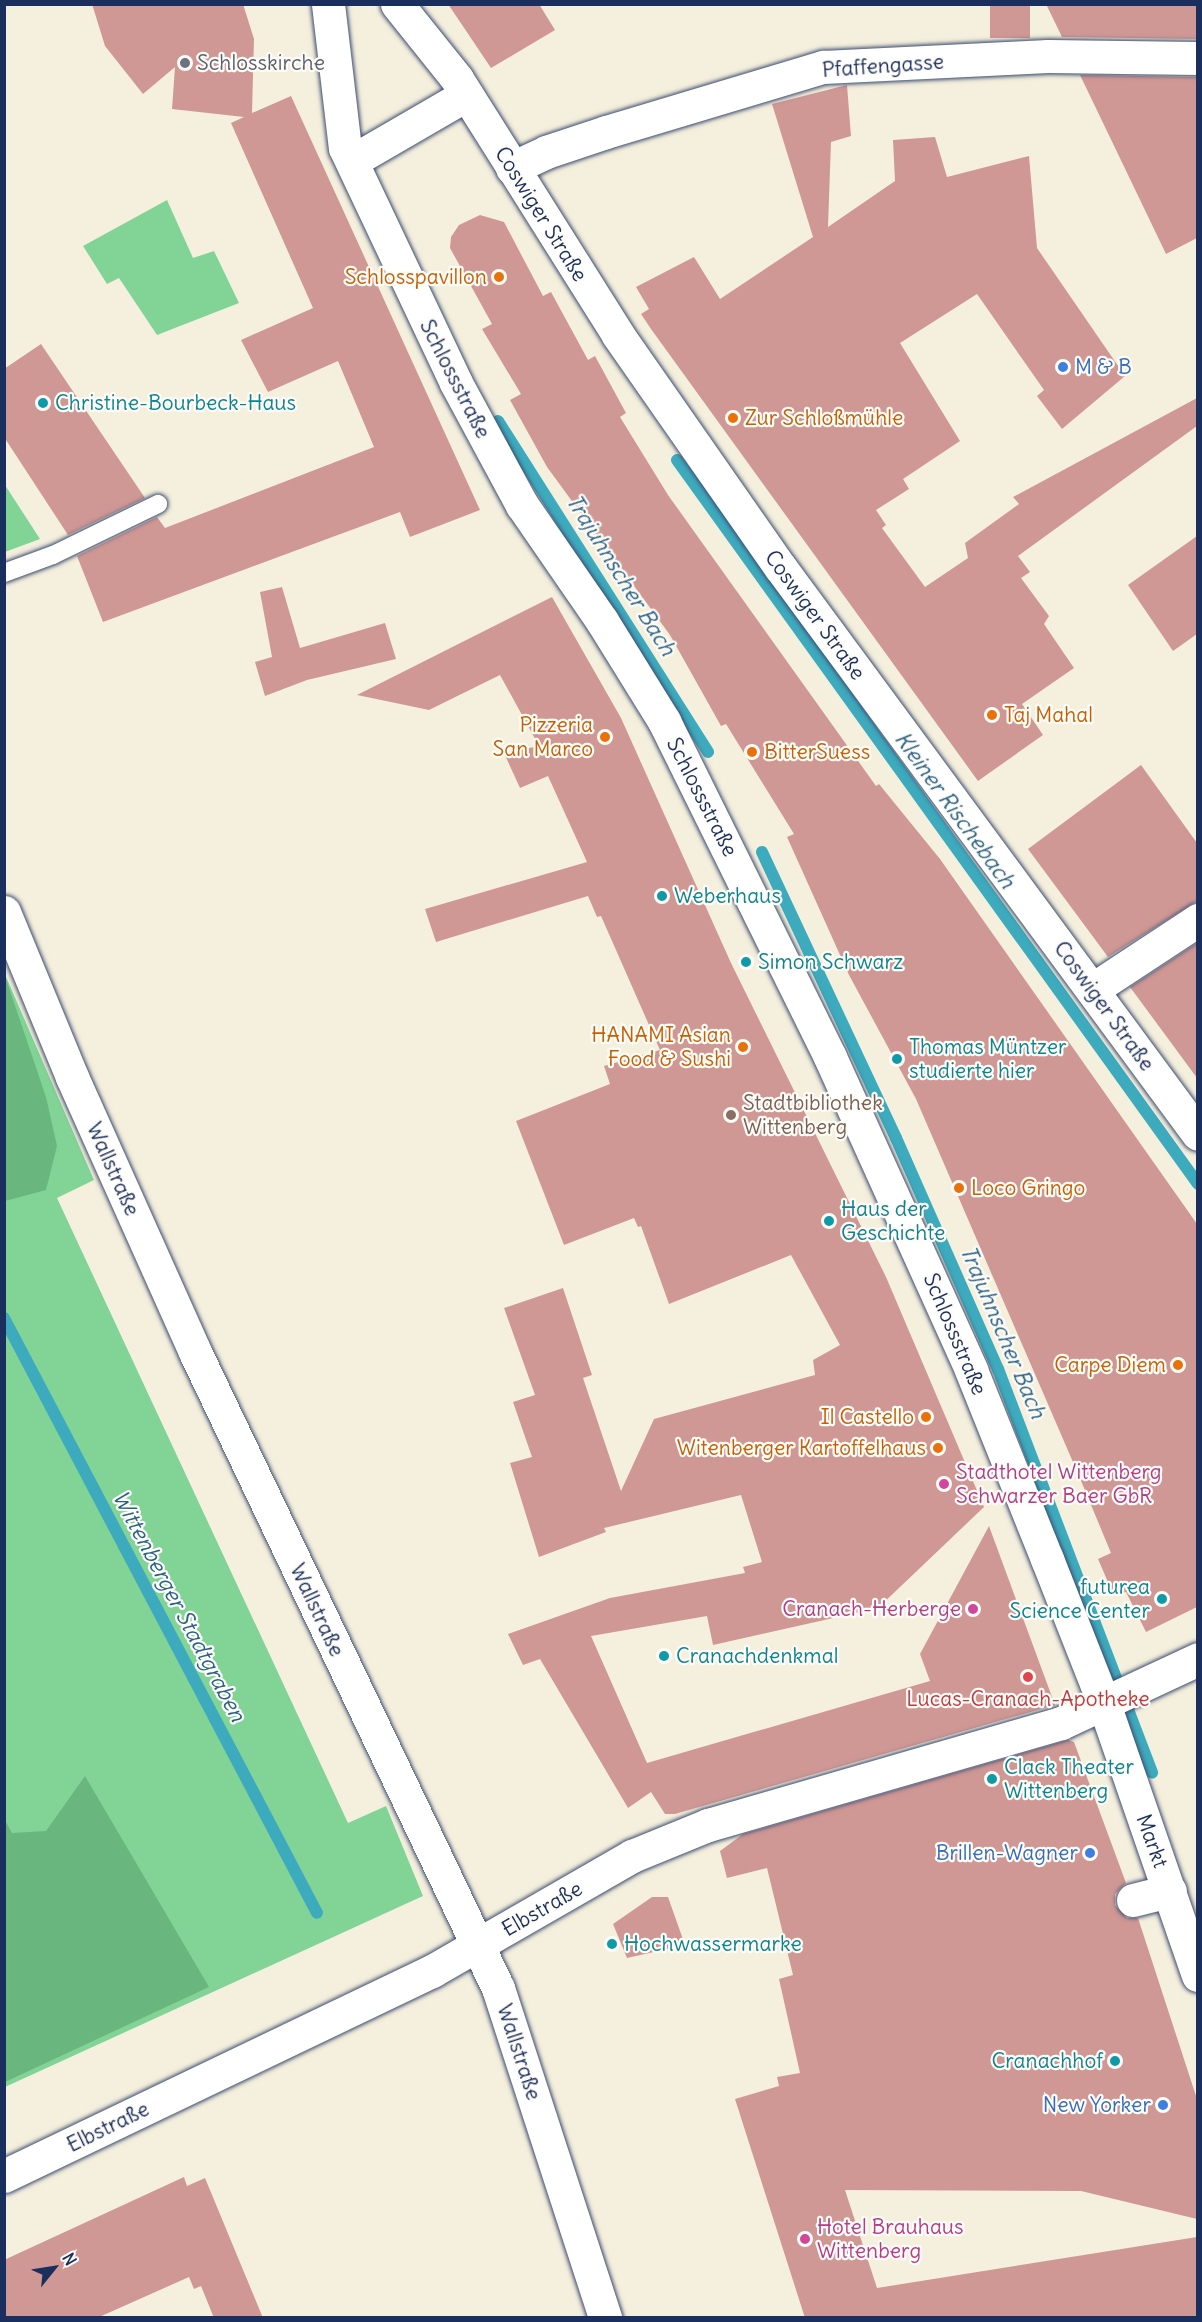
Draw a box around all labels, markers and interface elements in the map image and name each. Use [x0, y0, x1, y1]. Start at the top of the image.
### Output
street label: Pfaffengasse [821, 49, 945, 83]
place label: Schlosskirche [197, 50, 325, 76]
marker: Schlosskirche [178, 56, 192, 70]
street label: Coswiger Straße [489, 142, 593, 286]
place label: Schlosspavillon [345, 264, 487, 290]
marker: Schlosspavillon [492, 270, 506, 284]
street label: Schlossstraße [414, 315, 496, 443]
place label: M & B [1075, 354, 1132, 380]
marker: M & B [1056, 360, 1070, 374]
place label: Christine-Bourbeck-Haus [55, 390, 296, 416]
marker: Christine-Bourbeck-Haus [36, 396, 50, 410]
place label: Zur Schloßmühle [745, 405, 903, 431]
marker: Zur Schloßmühle [726, 411, 740, 425]
water label: Trajuhnscher Bach [561, 489, 681, 661]
street label: Coswiger Straße [759, 545, 871, 685]
place label: Taj Mahal [1004, 702, 1093, 728]
marker: Taj Mahal [985, 708, 999, 722]
place label: Pizzeria San Marco [493, 712, 593, 762]
water label: Kleiner Rischebach [889, 726, 1021, 894]
marker: Pizzeria San Marco [598, 730, 612, 744]
street label: Schlossstraße [661, 733, 743, 861]
place label: BitterSuess [764, 739, 870, 765]
marker: BitterSuess [745, 745, 759, 759]
place label: Weberhaus [674, 883, 781, 909]
marker: Weberhaus [655, 889, 669, 903]
street label: Coswiger Straße [1048, 936, 1160, 1076]
place label: Simon Schwarz [758, 949, 903, 975]
marker: Simon Schwarz [739, 955, 753, 969]
place label: HANAMI Asian Food & Sushi [591, 1022, 731, 1072]
place label: Thomas Müntzer studierte hier [909, 1034, 1067, 1084]
marker: HANAMI Asian Food & Sushi [736, 1040, 750, 1054]
marker: Thomas Müntzer studierte hier [890, 1052, 904, 1066]
place label: Stadtbibliothek Wittenberg [743, 1090, 883, 1140]
marker: Stadtbibliothek Wittenberg [724, 1108, 738, 1122]
street label: Wallstraße [81, 1118, 145, 1220]
place label: Loco Gringo [971, 1175, 1085, 1201]
marker: Loco Gringo [952, 1181, 966, 1195]
place label: Haus der Geschichte [841, 1196, 945, 1246]
marker: Haus der Geschichte [822, 1214, 836, 1228]
water label: Trajuhnscher Bach [955, 1242, 1051, 1422]
street label: Schlossstraße [918, 1269, 992, 1399]
place label: Carpe Diem [1054, 1352, 1166, 1378]
marker: Carpe Diem [1171, 1358, 1185, 1372]
place label: Il Castello [821, 1404, 914, 1430]
marker: Il Castello [919, 1410, 933, 1424]
place label: Witenberger Kartoffelhaus [677, 1435, 926, 1461]
marker: Witenberger Kartoffelhaus [931, 1441, 945, 1455]
place label: Stadthotel Wittenberg Schwarzer Baer GbR [956, 1459, 1162, 1509]
marker: Stadthotel Wittenberg Schwarzer Baer GbR [937, 1477, 951, 1491]
water label: Wittenberger Stadtgraben [107, 1486, 251, 1726]
street label: Wallstraße [285, 1560, 349, 1660]
place label: futurea Science Center [1010, 1574, 1150, 1624]
marker: futurea Science Center [1155, 1592, 1169, 1606]
place label: Cranach-Herberge [782, 1596, 961, 1622]
marker: Cranach-Herberge [966, 1602, 980, 1616]
place label: Cranachdenkmal [676, 1643, 838, 1669]
marker: Cranachdenkmal [657, 1649, 671, 1663]
marker: Lucas-Cranach-Apotheke [1021, 1670, 1035, 1684]
place label: Lucas-Cranach-Apotheke [906, 1686, 1150, 1712]
place label: Clack Theater Wittenberg [1004, 1754, 1134, 1804]
marker: Clack Theater Wittenberg [985, 1772, 999, 1786]
street label: Markt [1131, 1811, 1173, 1871]
place label: Brillen-Wagner [936, 1840, 1078, 1866]
marker: Brillen-Wagner [1083, 1846, 1097, 1860]
street label: Elbstraße [497, 1876, 587, 1942]
place label: Hochwassermarke [624, 1931, 802, 1957]
marker: Hochwassermarke [605, 1937, 619, 1951]
street label: Wallstraße [492, 2001, 546, 2103]
place label: Cranachhof [991, 2048, 1103, 2074]
marker: Cranachhof [1108, 2054, 1122, 2068]
place label: New Yorker [1043, 2092, 1151, 2118]
street label: Elbstraße [63, 2096, 153, 2158]
marker: New Yorker [1156, 2098, 1170, 2112]
place label: Hotel Brauhaus Wittenberg [817, 2214, 964, 2264]
marker: Hotel Brauhaus Wittenberg [798, 2232, 812, 2246]
north arrow [24, 2238, 84, 2298]
text: N [58, 2249, 81, 2269]

